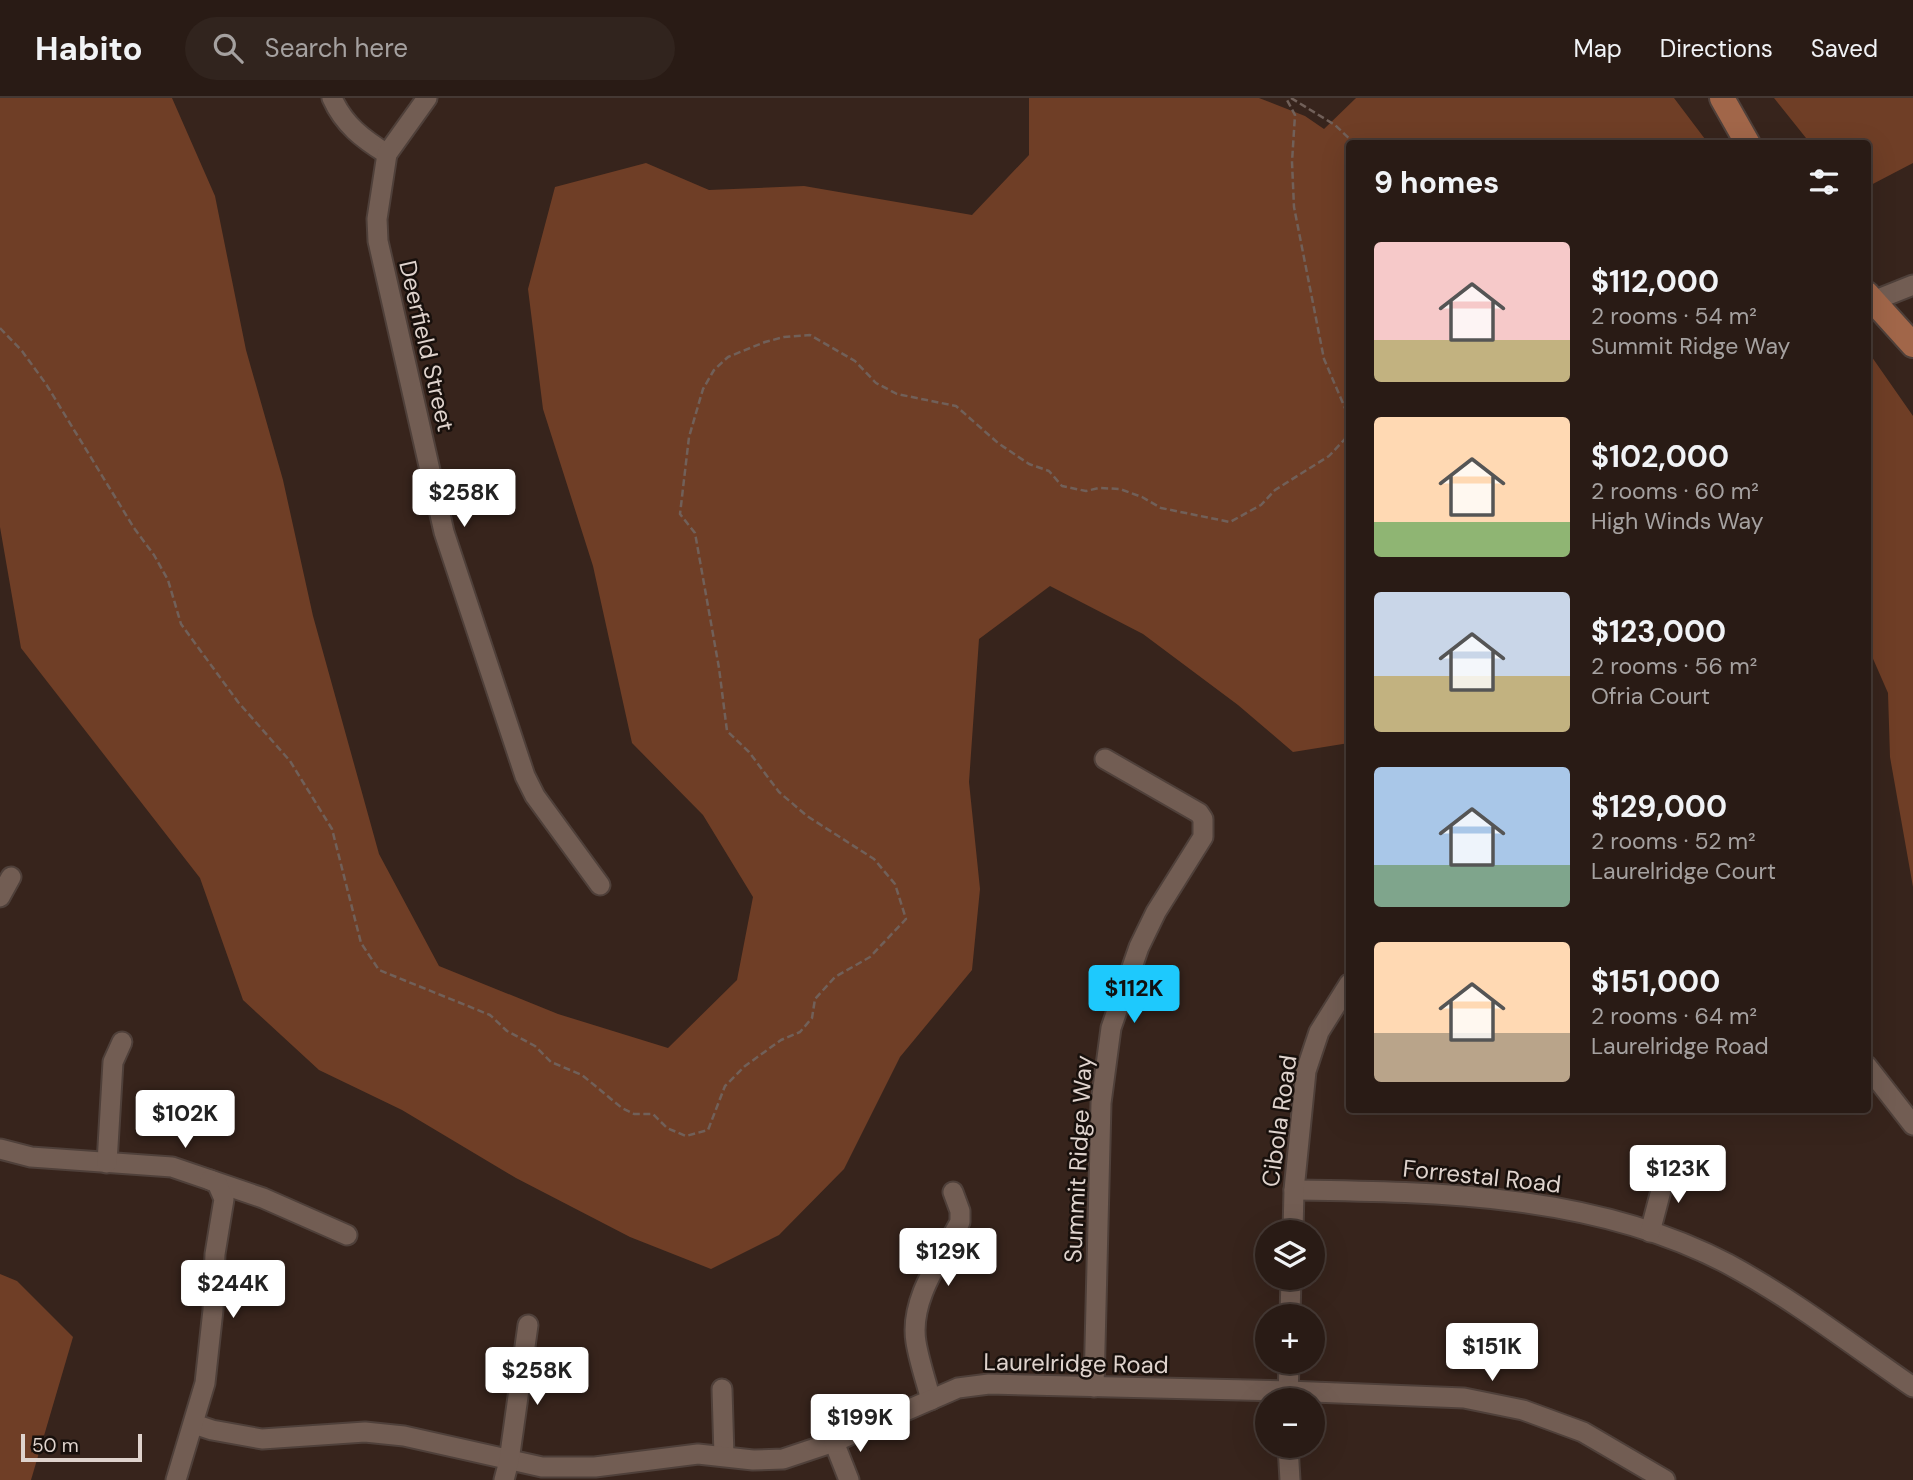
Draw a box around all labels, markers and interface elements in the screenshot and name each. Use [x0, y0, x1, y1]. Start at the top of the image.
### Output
search box [185, 17, 675, 80]
text: Habito [35, 27, 143, 70]
icon: search [209, 29, 247, 67]
text: Search here [265, 31, 408, 65]
text: Map [1574, 33, 1622, 64]
text: Directions [1660, 33, 1773, 64]
text: Saved [1811, 33, 1878, 64]
text: 9 homes [1374, 163, 1499, 202]
icon: filters [1805, 163, 1843, 201]
street label: Deerfield Street [392, 257, 462, 435]
text: $112,000 [1591, 262, 1719, 301]
icon: home [1430, 270, 1514, 354]
text: 2 rooms · 54 m² [1591, 301, 1757, 331]
text: Summit Ridge Way [1591, 331, 1790, 361]
text: $102,000 [1591, 437, 1729, 476]
icon: home [1430, 445, 1514, 529]
pin: $258K [415, 470, 513, 529]
text: 2 rooms · 60 m² [1591, 476, 1759, 506]
text: $258K [428, 477, 500, 507]
text: High Winds Way [1591, 506, 1764, 536]
text: $123,000 [1591, 612, 1726, 651]
icon: home [1430, 620, 1514, 704]
text: 2 rooms · 56 m² [1591, 651, 1757, 681]
text: Ofria Court [1591, 681, 1710, 711]
text: $129,000 [1591, 787, 1727, 826]
icon: home [1430, 795, 1514, 879]
text: 2 rooms · 52 m² [1591, 826, 1756, 856]
text: Laurelridge Court [1591, 856, 1776, 886]
text: $151,000 [1591, 962, 1720, 1001]
pin: $112K [1085, 965, 1183, 1025]
icon: home [1430, 970, 1514, 1054]
text: $112K [1105, 973, 1163, 1003]
text: 2 rooms · 64 m² [1591, 1001, 1757, 1031]
text: Laurelridge Road [1591, 1031, 1769, 1061]
street label: Cibola Road [1254, 1053, 1304, 1189]
street label: Summit Ridge Way [1057, 1054, 1099, 1264]
pin: $102K [136, 1090, 234, 1150]
text: $102K [152, 1098, 218, 1128]
pin: $123K [1629, 1146, 1727, 1205]
street label: Forrestal Road [1401, 1152, 1563, 1200]
text: $123K [1646, 1153, 1710, 1183]
map controls [1255, 1220, 1325, 1458]
button: layers [1255, 1220, 1325, 1290]
pin: $129K [899, 1228, 997, 1288]
text: $129K [915, 1236, 981, 1266]
pin: $244K [184, 1260, 282, 1320]
text: $244K [197, 1268, 269, 1298]
button: + [1255, 1304, 1325, 1374]
pin: $151K [1443, 1324, 1541, 1383]
text: $151K [1462, 1331, 1522, 1361]
street label: Laurelridge Road [983, 1346, 1169, 1380]
pin: $258K [488, 1348, 586, 1407]
text: $258K [501, 1355, 573, 1385]
button: − [1255, 1388, 1325, 1458]
pin: $199K [811, 1394, 909, 1454]
text: $199K [827, 1402, 893, 1432]
scale bar [21, 1431, 142, 1463]
text: 50 m [32, 1433, 79, 1458]

